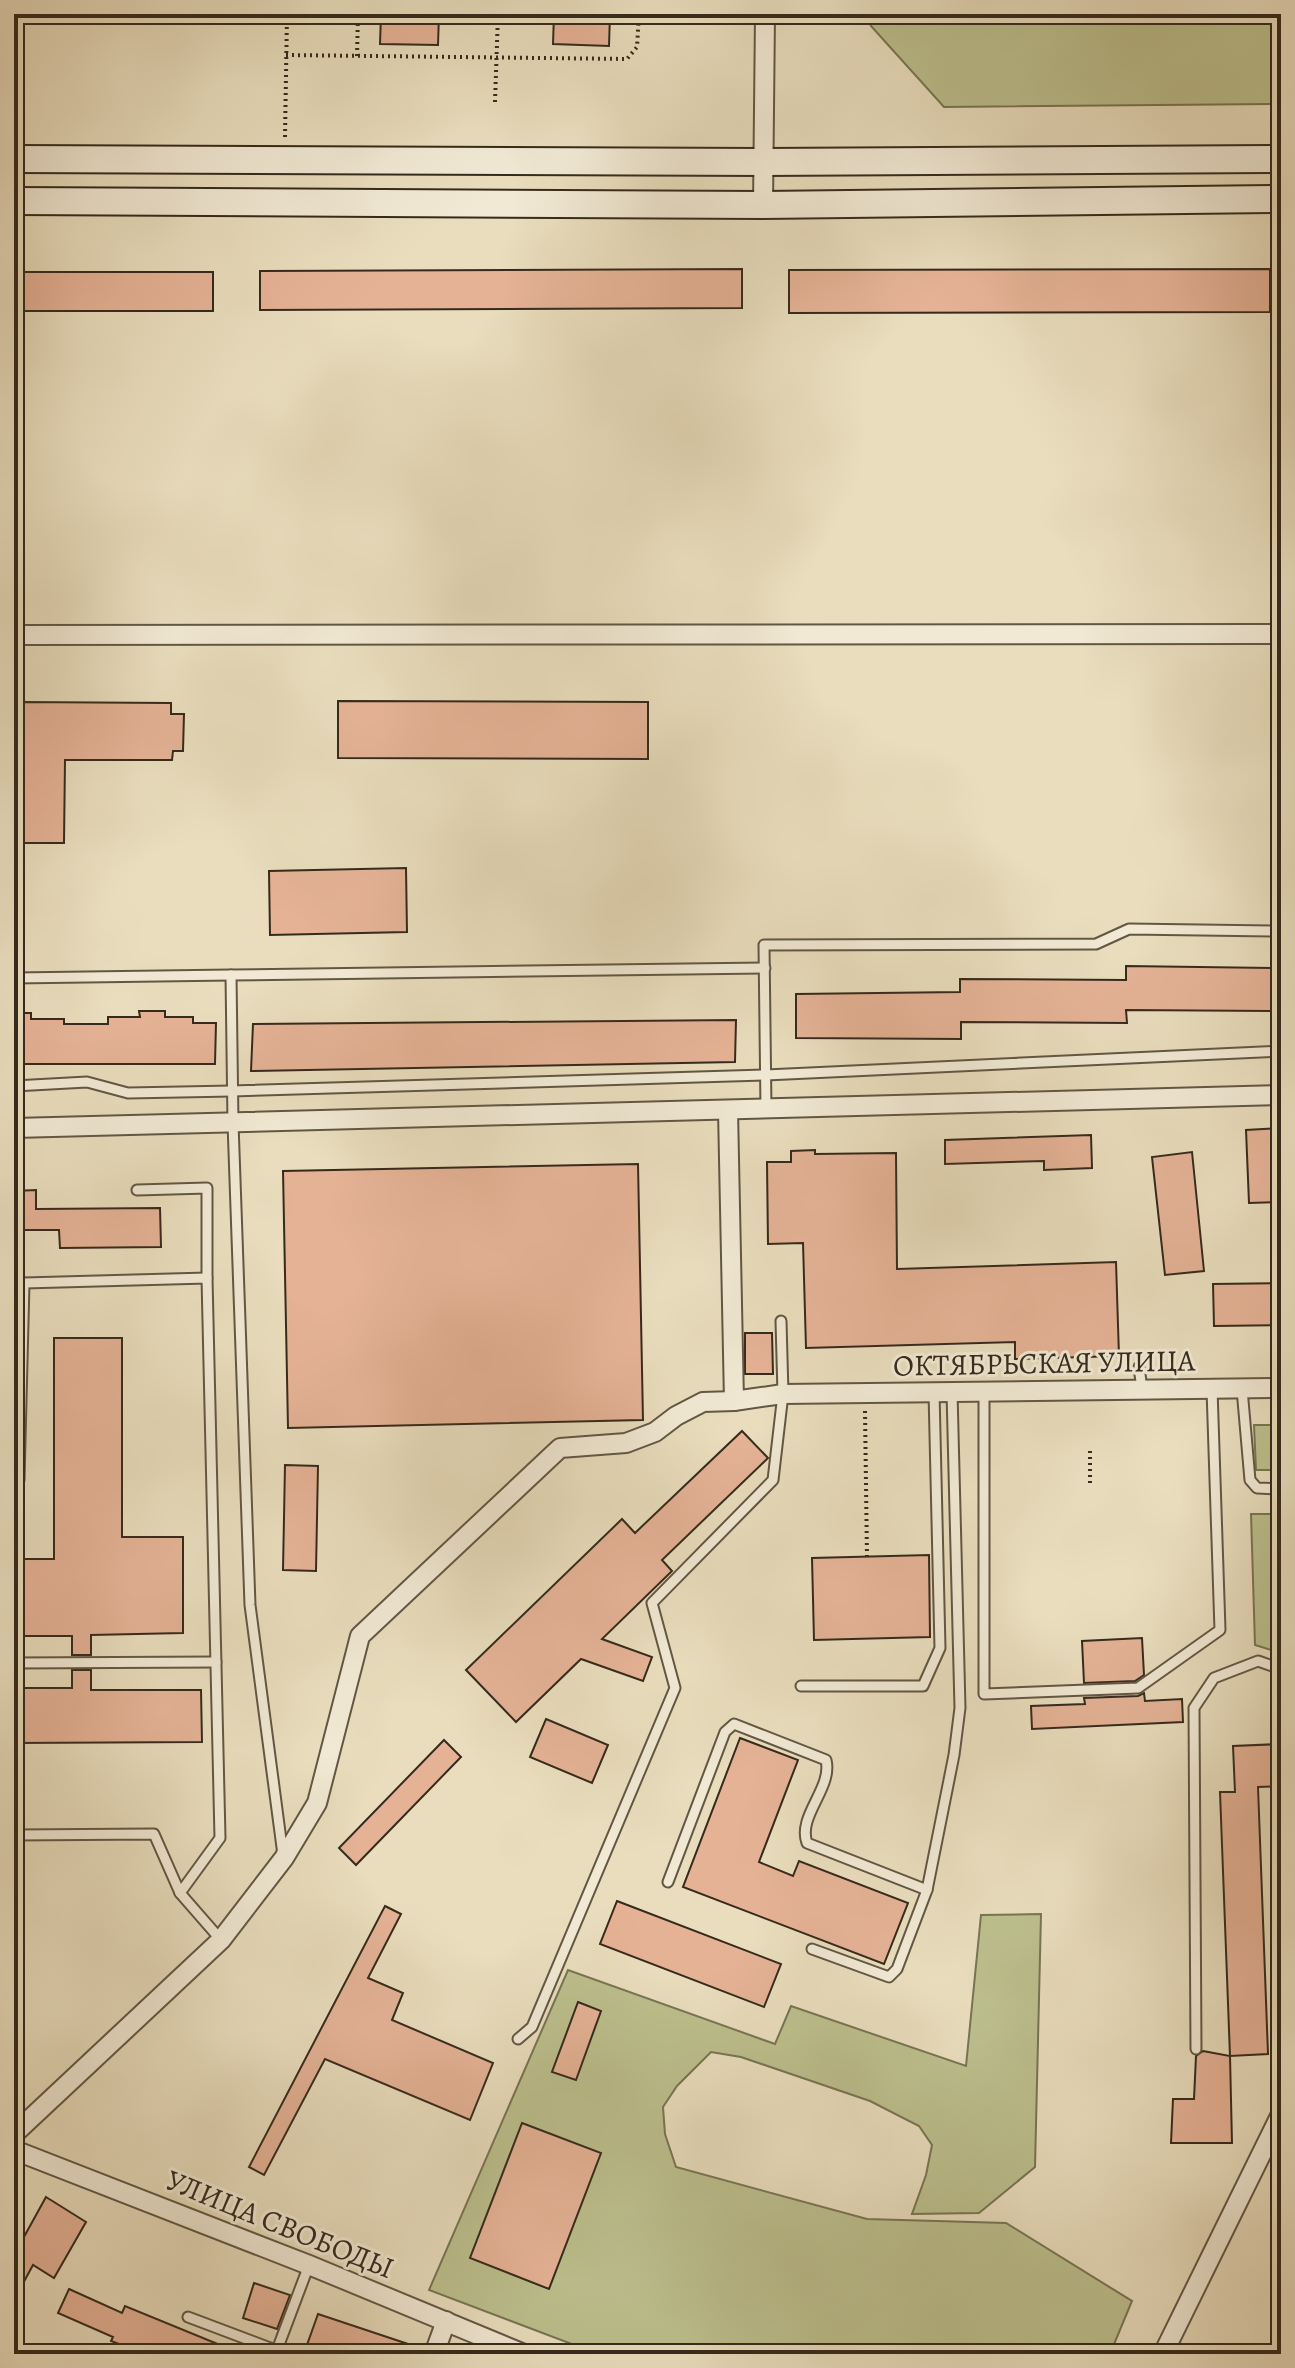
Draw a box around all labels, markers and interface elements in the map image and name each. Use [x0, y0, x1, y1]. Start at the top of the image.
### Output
street label: ОКТЯБРЬСКАЯ УЛИЦА [893, 1340, 1196, 1386]
street label: УЛИЦА СВОБОДЫ [160, 2160, 400, 2288]

